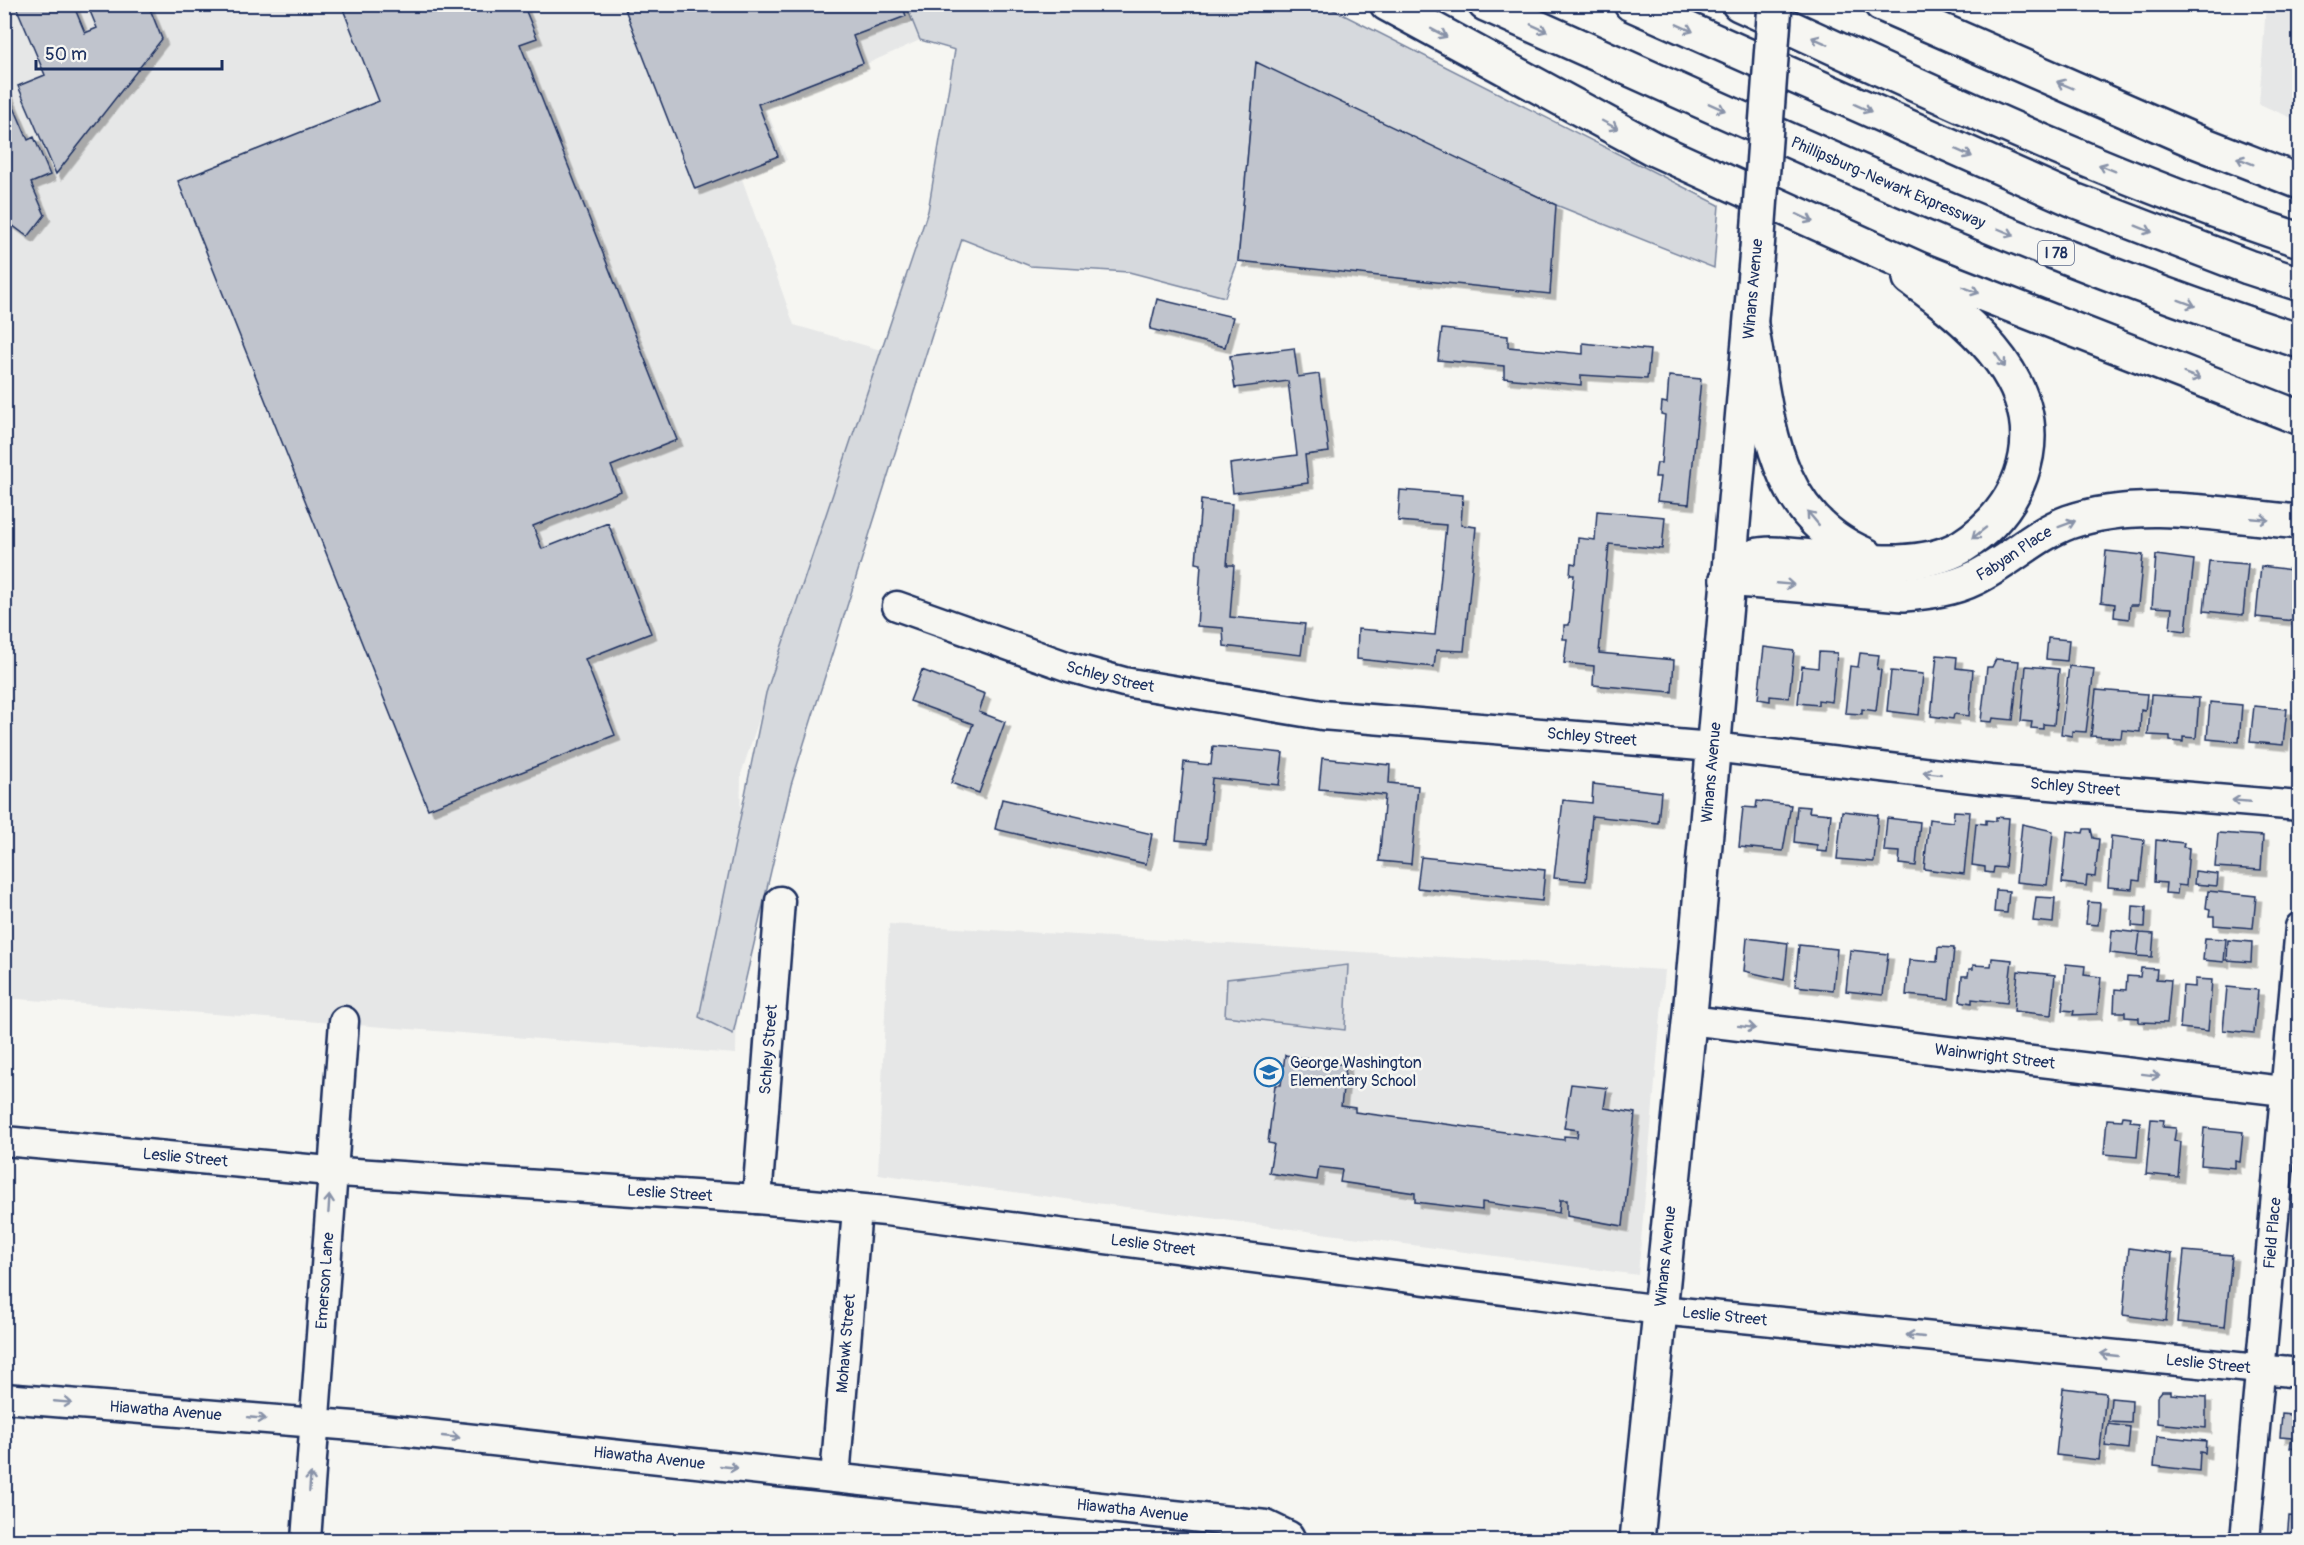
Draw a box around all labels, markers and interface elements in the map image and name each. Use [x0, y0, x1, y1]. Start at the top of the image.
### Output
one-way arrow [1529, 23, 1547, 34]
one-way arrow [1675, 23, 1693, 35]
one-way arrow [1429, 28, 1447, 39]
scale bar [36, 33, 222, 71]
one-way arrow [1811, 35, 1829, 46]
text: 50 m [45, 43, 87, 66]
one-way arrow [2057, 78, 2075, 90]
one-way arrow [1708, 103, 1726, 114]
one-way arrow [1854, 103, 1872, 114]
one-way arrow [1601, 119, 1618, 131]
street label: Phillipsburg-Newark Expressway [1788, 132, 1989, 233]
one-way arrow [1955, 147, 1973, 159]
one-way arrow [2236, 155, 2255, 166]
one-way arrow [2098, 162, 2117, 173]
one-way arrow [1796, 213, 1814, 224]
one-way arrow [2134, 224, 2153, 235]
one-way arrow [1996, 227, 2014, 238]
street label: Winans Avenue [1739, 238, 1767, 340]
road number: I 78 [2038, 241, 2074, 265]
one-way arrow [1961, 285, 1980, 296]
one-way arrow [2177, 299, 2196, 310]
one-way arrow [1994, 352, 2006, 368]
one-way arrow [2182, 371, 2200, 382]
one-way arrow [1806, 510, 1819, 526]
one-way arrow [2250, 514, 2270, 525]
one-way arrow [2058, 517, 2076, 528]
street label: Fabyan Place [1973, 522, 2056, 586]
one-way arrow [1972, 527, 1988, 540]
one-way arrow [1775, 579, 1795, 590]
street label: Schley Street [1064, 657, 1156, 697]
street label: Winans Avenue [1697, 721, 1726, 824]
street label: Schley Street [1546, 723, 1638, 751]
one-way arrow [1922, 768, 1942, 779]
street label: Schley Street [2029, 773, 2122, 801]
one-way arrow [2232, 795, 2252, 806]
street label: Schley Street [755, 1003, 782, 1095]
one-way arrow [1737, 1021, 1757, 1032]
street label: Wainwright Street [1933, 1039, 2057, 1074]
place label: George Washington Elementary School [1290, 1053, 1422, 1091]
school or university icon: George Washington Elementary School [1253, 1056, 1285, 1088]
one-way arrow [2140, 1070, 2160, 1081]
street label: Leslie Street [142, 1144, 229, 1172]
street label: Leslie Street [627, 1181, 714, 1206]
one-way arrow [324, 1194, 335, 1214]
street label: Field Place [2259, 1197, 2286, 1270]
street label: Winans Avenue [1651, 1205, 1681, 1308]
street label: Leslie Street [1109, 1230, 1197, 1261]
street label: Emerson Lane [311, 1231, 339, 1330]
street label: Mohawk Street [832, 1293, 860, 1394]
street label: Leslie Street [1681, 1302, 1769, 1331]
one-way arrow [1906, 1330, 1925, 1341]
one-way arrow [2100, 1349, 2119, 1360]
street label: Leslie Street [2165, 1350, 2252, 1378]
street label: Hiawatha Avenue [109, 1396, 222, 1425]
one-way arrow [52, 1397, 72, 1408]
one-way arrow [247, 1413, 267, 1424]
one-way arrow [441, 1431, 461, 1442]
street label: Hiawatha Avenue [592, 1442, 706, 1474]
one-way arrow [718, 1462, 738, 1473]
one-way arrow [305, 1473, 316, 1493]
street label: Hiawatha Avenue [1075, 1494, 1189, 1527]

